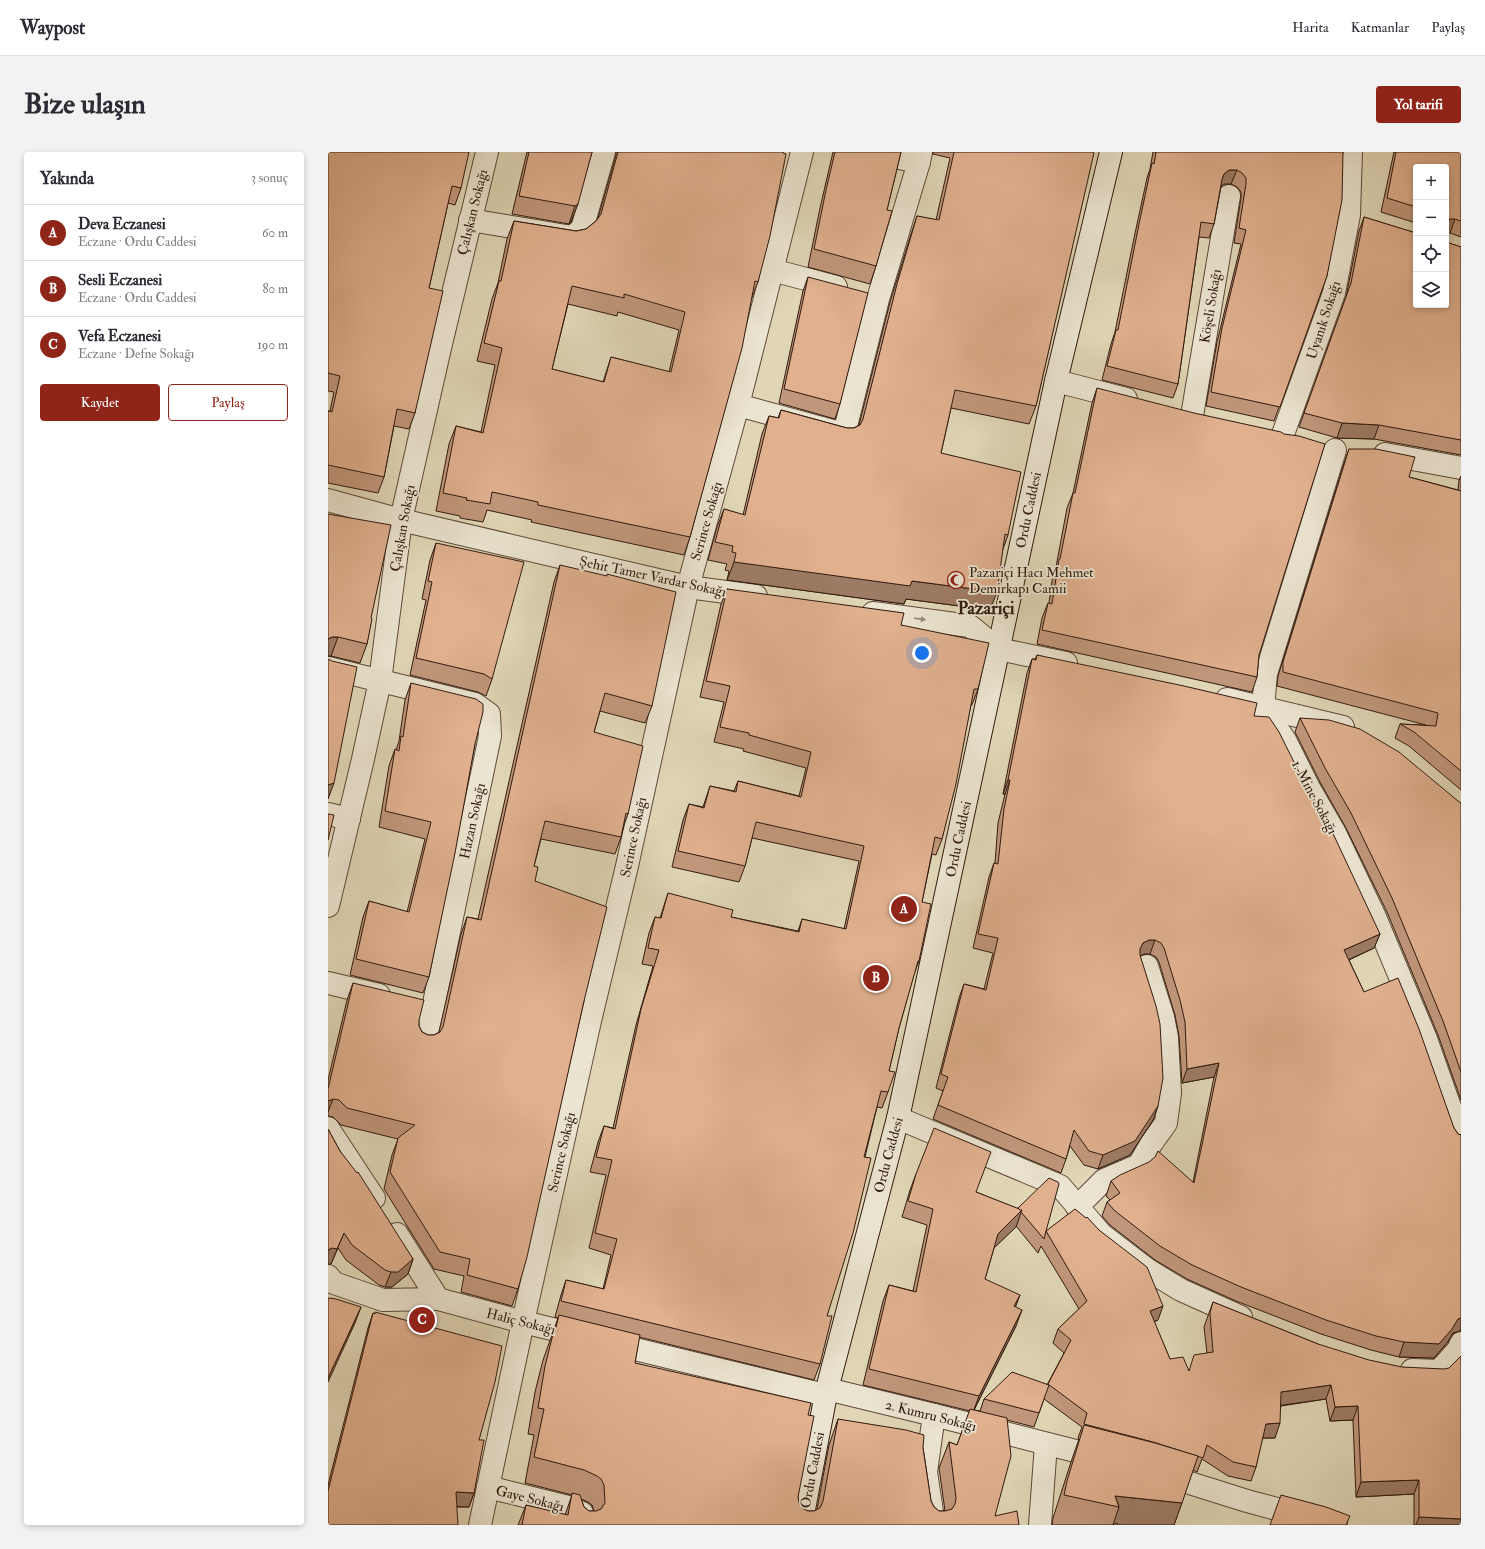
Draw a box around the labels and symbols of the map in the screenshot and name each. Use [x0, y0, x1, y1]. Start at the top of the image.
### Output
street label: Çalışkan Sokağı [454, 167, 491, 257]
street label: Köşeli Sokağı [1196, 268, 1225, 344]
street label: Uyanık Sokağı [1303, 279, 1345, 362]
street label: Ordu Caddesi [1012, 470, 1045, 550]
street label: Serince Sokağı [687, 479, 726, 563]
street label: Çalışkan Sokağı [386, 483, 419, 573]
street label: Şehit Tamer Vardar Sokağı [578, 553, 728, 600]
place label: Pazariçi Hacı Mehmet Demirkapı Camii [969, 564, 1094, 598]
mosque icon: Pazariçi Hacı Mehmet Demirkapı Camii [946, 570, 966, 590]
district label: Pazariçi [957, 597, 1015, 620]
one-way arrow [914, 616, 927, 622]
your location [912, 643, 932, 663]
street label: 1. Mine Sokağı [1288, 757, 1341, 837]
street label: Hazan Sokağı [456, 781, 489, 861]
street label: Serince Sokağı [617, 795, 650, 879]
street label: Ordu Caddesi [942, 799, 975, 879]
pin: A [891, 894, 917, 924]
pin: B [863, 963, 889, 993]
street label: Serince Sokağı [544, 1110, 579, 1194]
street label: Ordu Caddesi [870, 1115, 907, 1195]
pin: C [409, 1305, 435, 1335]
street label: Haliç Sokağı [485, 1305, 557, 1338]
street label: 2. Kumru Sokağı [884, 1396, 978, 1435]
street label: Ordu Caddesi [797, 1430, 828, 1510]
street label: Gaye Sokağı [494, 1482, 566, 1516]

